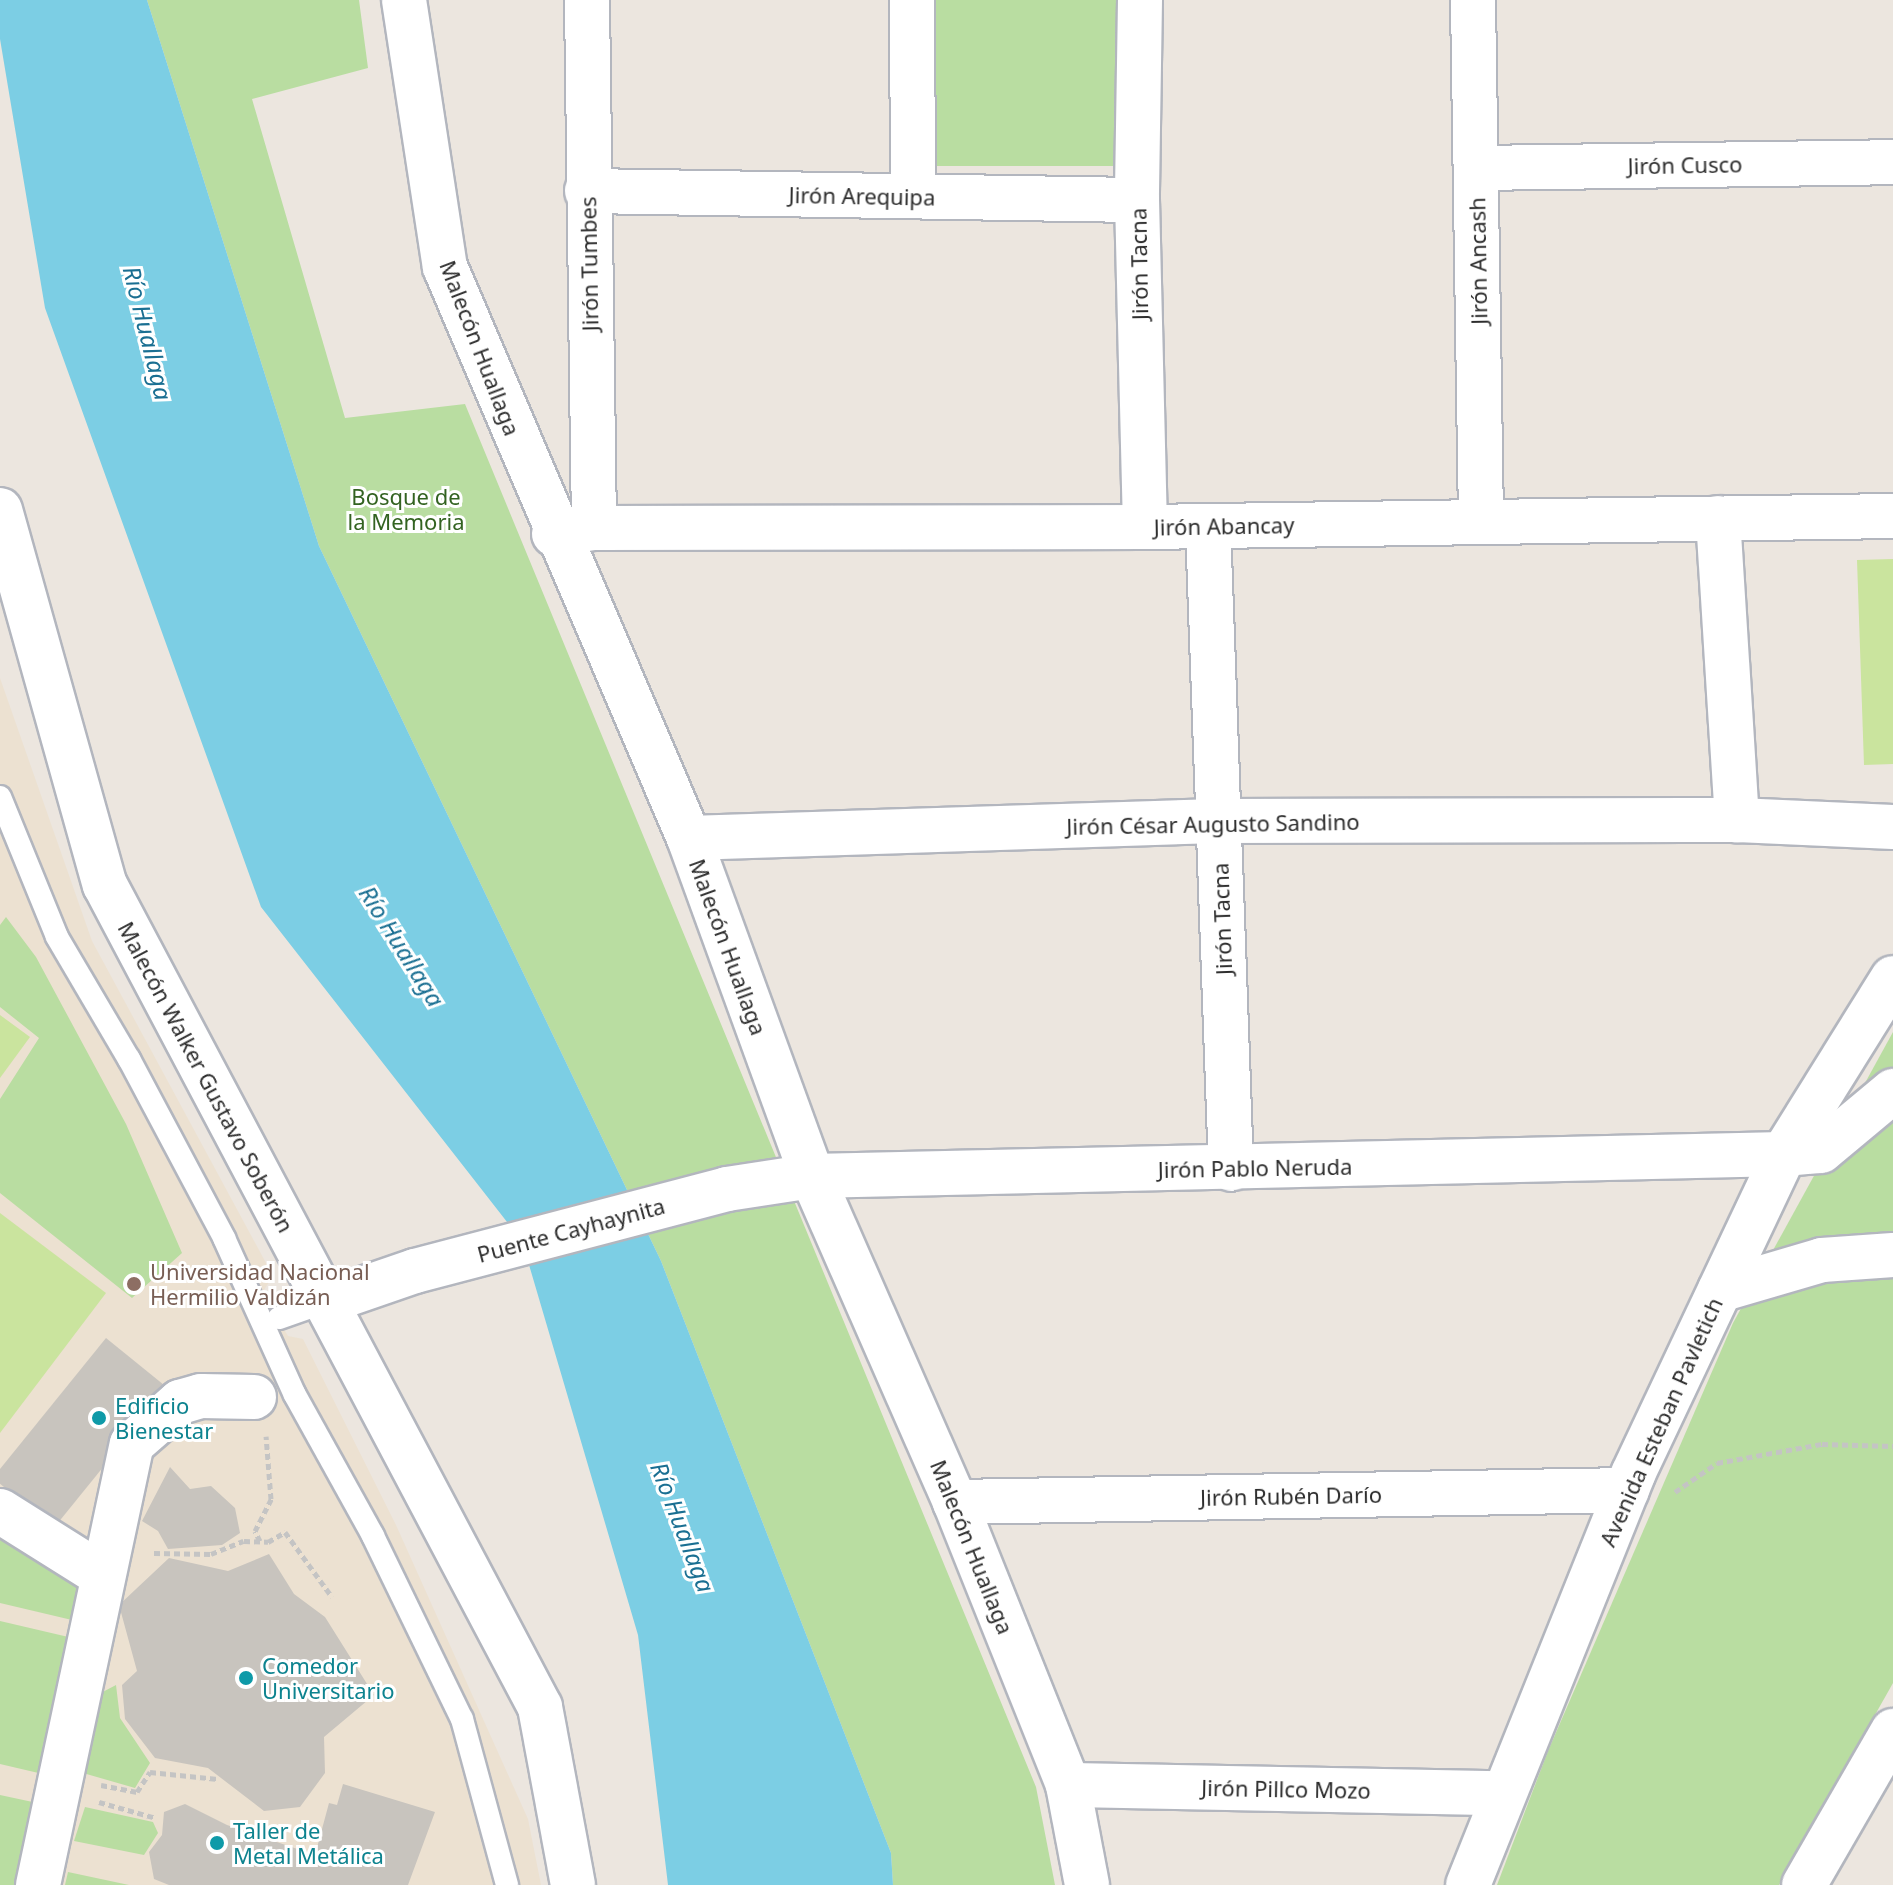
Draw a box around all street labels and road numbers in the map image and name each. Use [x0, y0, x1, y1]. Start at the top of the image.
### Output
street label: Jirón Cusco [1627, 151, 1743, 179]
street label: Jirón Arequipa [788, 182, 936, 210]
street label: Jirón Tumbes [575, 196, 603, 332]
street label: Jirón Ancash [1464, 197, 1492, 325]
street label: Jirón Tacna [1125, 208, 1153, 320]
street label: Malecón Huallaga [434, 257, 526, 439]
street label: Jirón Abancay [1153, 512, 1295, 540]
street label: Jirón César Augusto Sandino [1066, 808, 1360, 840]
street label: Malecón Huallaga [684, 855, 772, 1039]
street label: Jirón Tacna [1207, 862, 1237, 976]
street label: Malecón Walker Gustavo Soberón [113, 917, 299, 1237]
street label: Jirón Pablo Neruda [1158, 1153, 1352, 1183]
street label: Puente Cayhaynita [474, 1192, 668, 1268]
street label: Avenida Esteban Pavletich [1594, 1294, 1728, 1550]
street label: Malecón Huallaga [925, 1456, 1019, 1638]
street label: Jirón Rubén Darío [1200, 1481, 1382, 1511]
street label: Jirón Pillco Mozo [1201, 1774, 1371, 1804]

